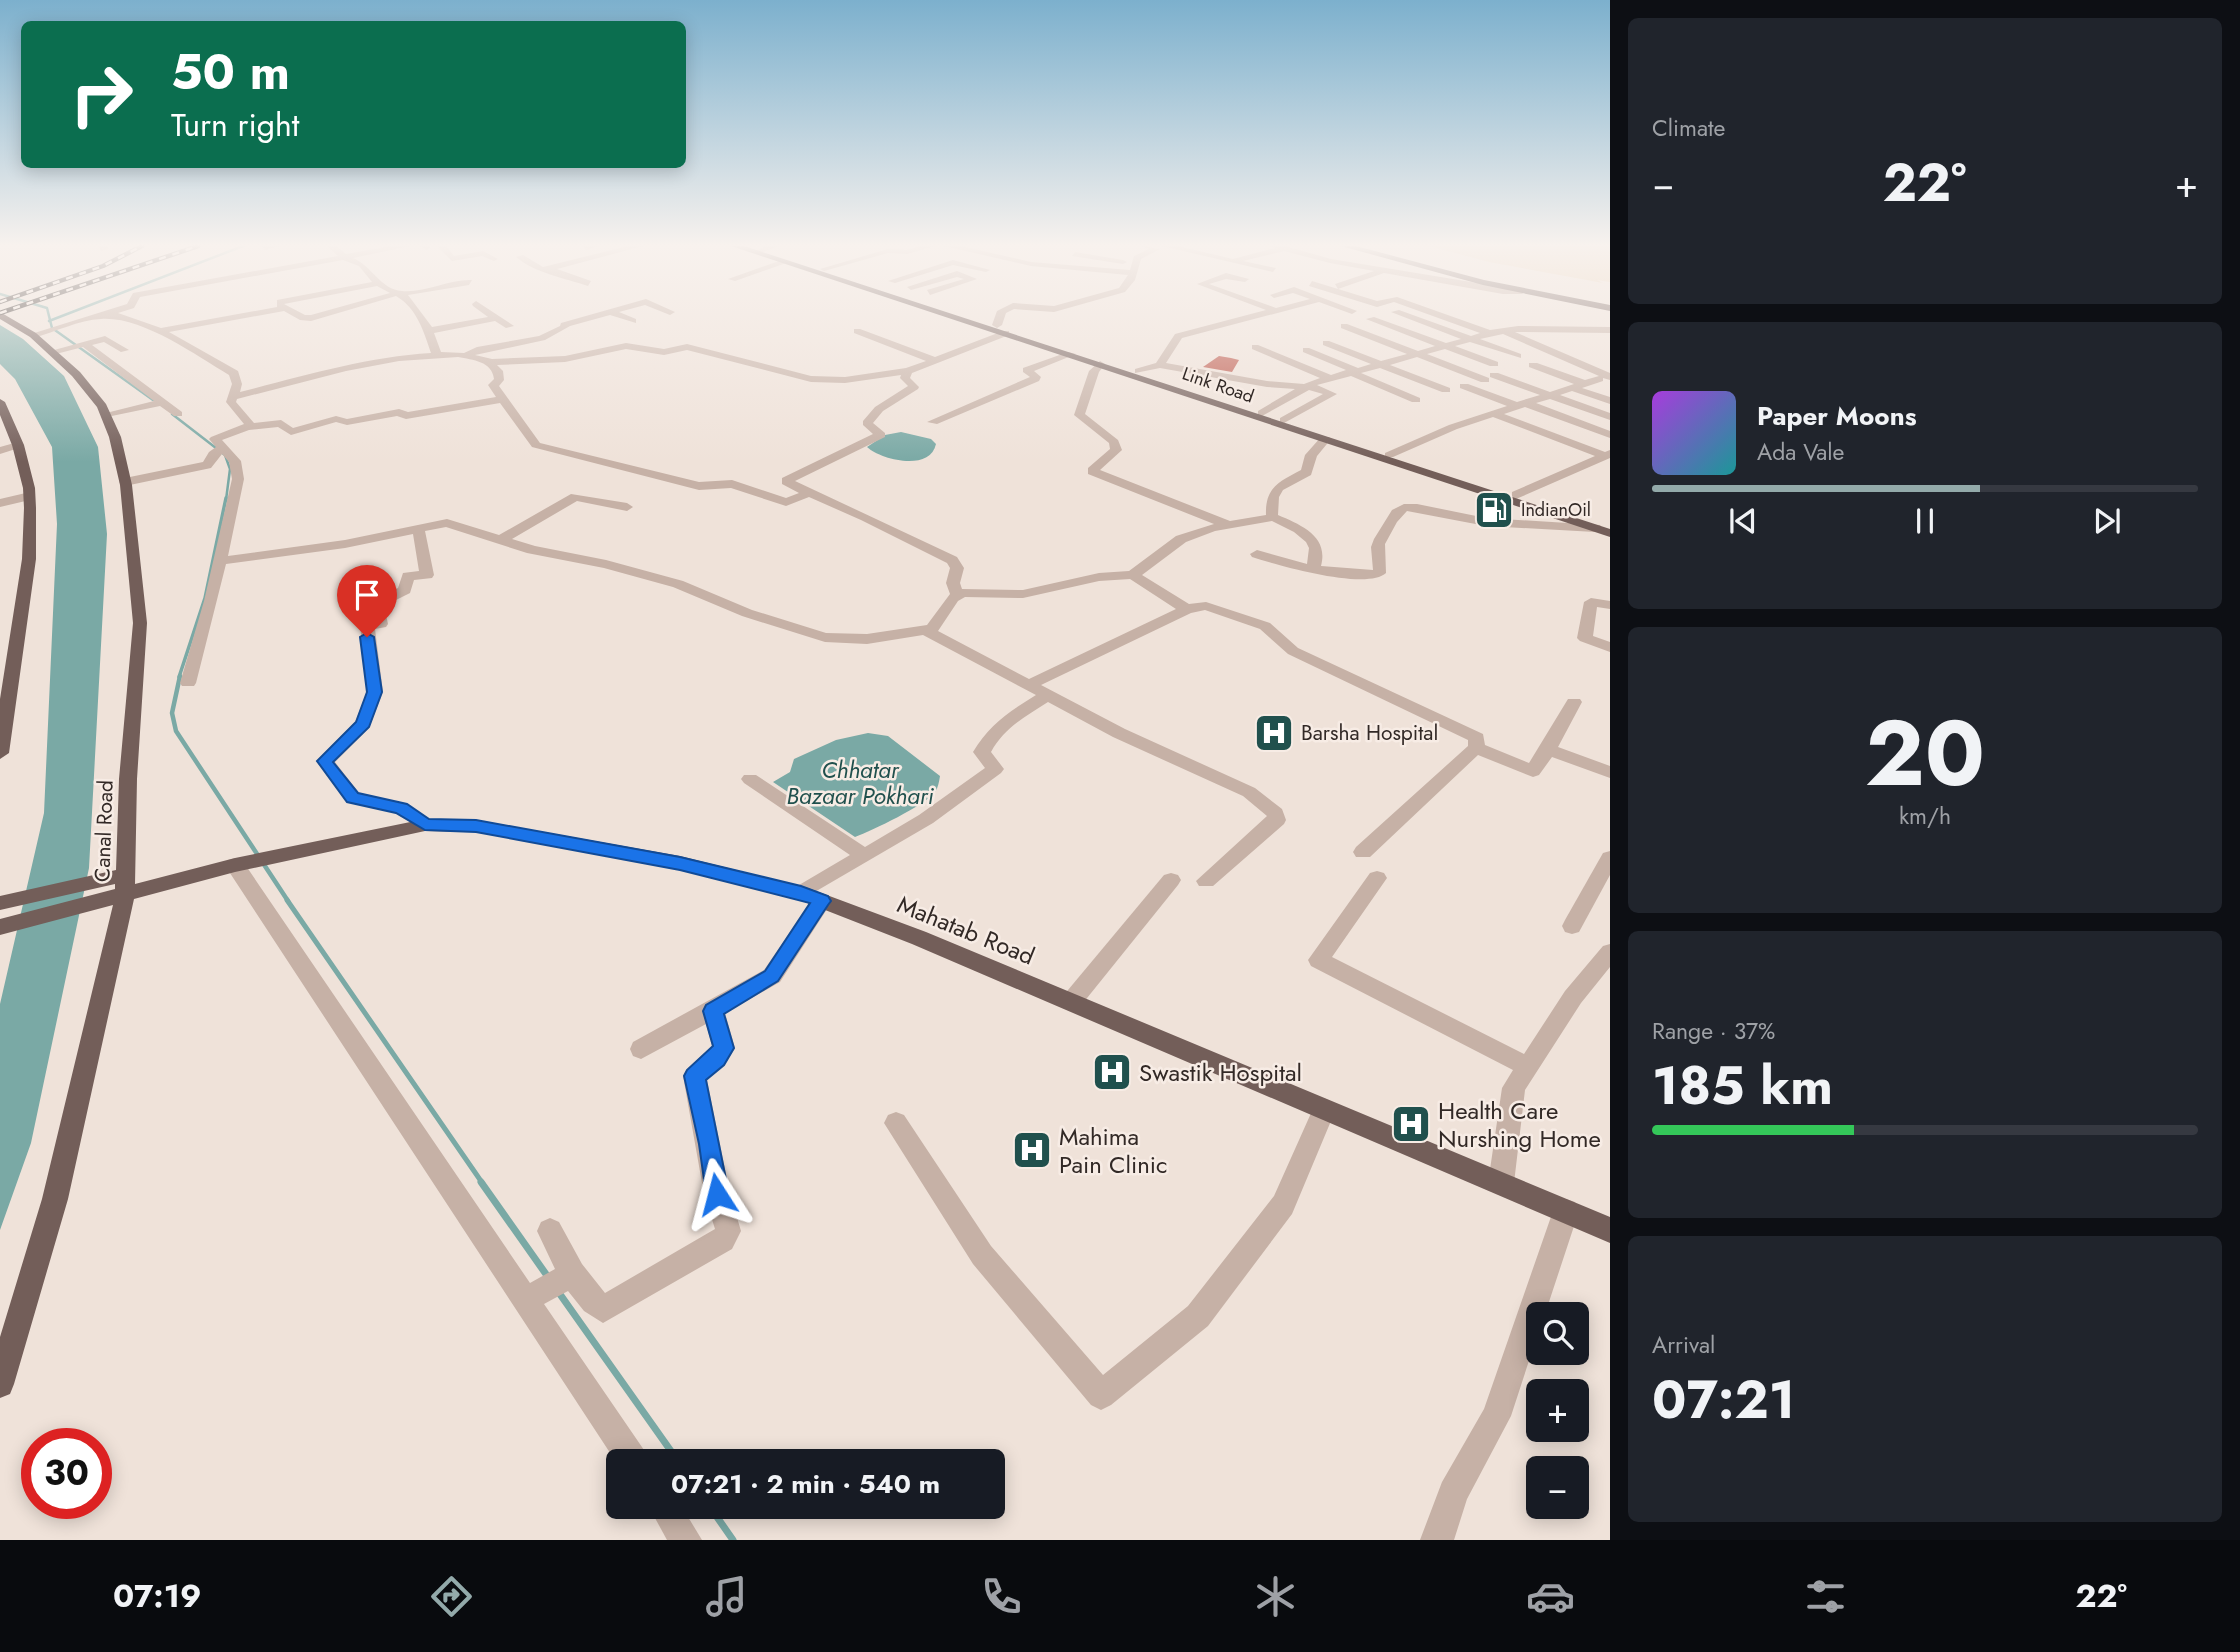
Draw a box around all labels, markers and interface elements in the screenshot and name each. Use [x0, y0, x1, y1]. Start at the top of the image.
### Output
text: 50 m [171, 37, 290, 107]
icon: right [56, 49, 147, 140]
text: Turn right [171, 102, 300, 148]
text: Climate [1652, 111, 1725, 145]
text: 22° [1883, 145, 1966, 221]
text: − [1652, 156, 1674, 211]
text: + [2175, 156, 2198, 211]
street label: Link Road [1179, 361, 1257, 409]
text: Paper Moons [1757, 397, 1917, 435]
text: Ada Vale [1757, 435, 1844, 469]
fuel station icon: IndianOil [1473, 489, 1515, 531]
place label: IndianOil [1521, 497, 1591, 523]
icon: previous [1724, 502, 1762, 540]
icon: pause [1906, 502, 1944, 540]
icon: next [2088, 502, 2126, 540]
pin [337, 565, 397, 637]
icon: arrive [348, 576, 386, 614]
text: 20 [1865, 688, 1985, 819]
hospital icon: Barsha Hospital [1253, 712, 1295, 754]
place label: Barsha Hospital [1301, 718, 1438, 748]
water label: Chhatar Bazaar Pokhari [787, 753, 935, 813]
street label: Canal Road [87, 779, 121, 883]
text: km/h [1899, 799, 1951, 833]
street label: Mahatab Road [892, 887, 1040, 973]
text: Range · 37% [1652, 1014, 1775, 1048]
text: 185 km [1652, 1048, 1833, 1124]
hospital icon: Swastik Hospital [1091, 1051, 1133, 1093]
place label: Swastik Hospital [1139, 1055, 1302, 1090]
place label: Health Care Nurshing Home [1438, 1093, 1601, 1156]
hospital icon: Health Care Nurshing Home [1390, 1103, 1432, 1145]
place label: Mahima Pain Clinic [1059, 1119, 1168, 1182]
hospital icon: Mahima Pain Clinic [1011, 1129, 1053, 1171]
position arrow [680, 1157, 754, 1231]
map controls [1526, 1302, 1589, 1519]
button: search [1526, 1302, 1589, 1365]
text: Arrival [1652, 1328, 1715, 1362]
text: 07:21 [1652, 1362, 1795, 1438]
button: + [1526, 1379, 1589, 1442]
speed limit sign: 30 [21, 1428, 112, 1519]
button: − [1526, 1456, 1589, 1519]
text: 07:21 · 2 min · 540 m [671, 1465, 940, 1503]
icon: directions [427, 1572, 476, 1621]
icon: music [702, 1572, 751, 1621]
icon: phone [977, 1572, 1026, 1621]
icon: climate [1251, 1572, 1300, 1621]
icon: car [1526, 1572, 1575, 1621]
icon: filters [1801, 1572, 1850, 1621]
text: 07:19 [113, 1573, 201, 1619]
text: 22° [2076, 1573, 2127, 1619]

